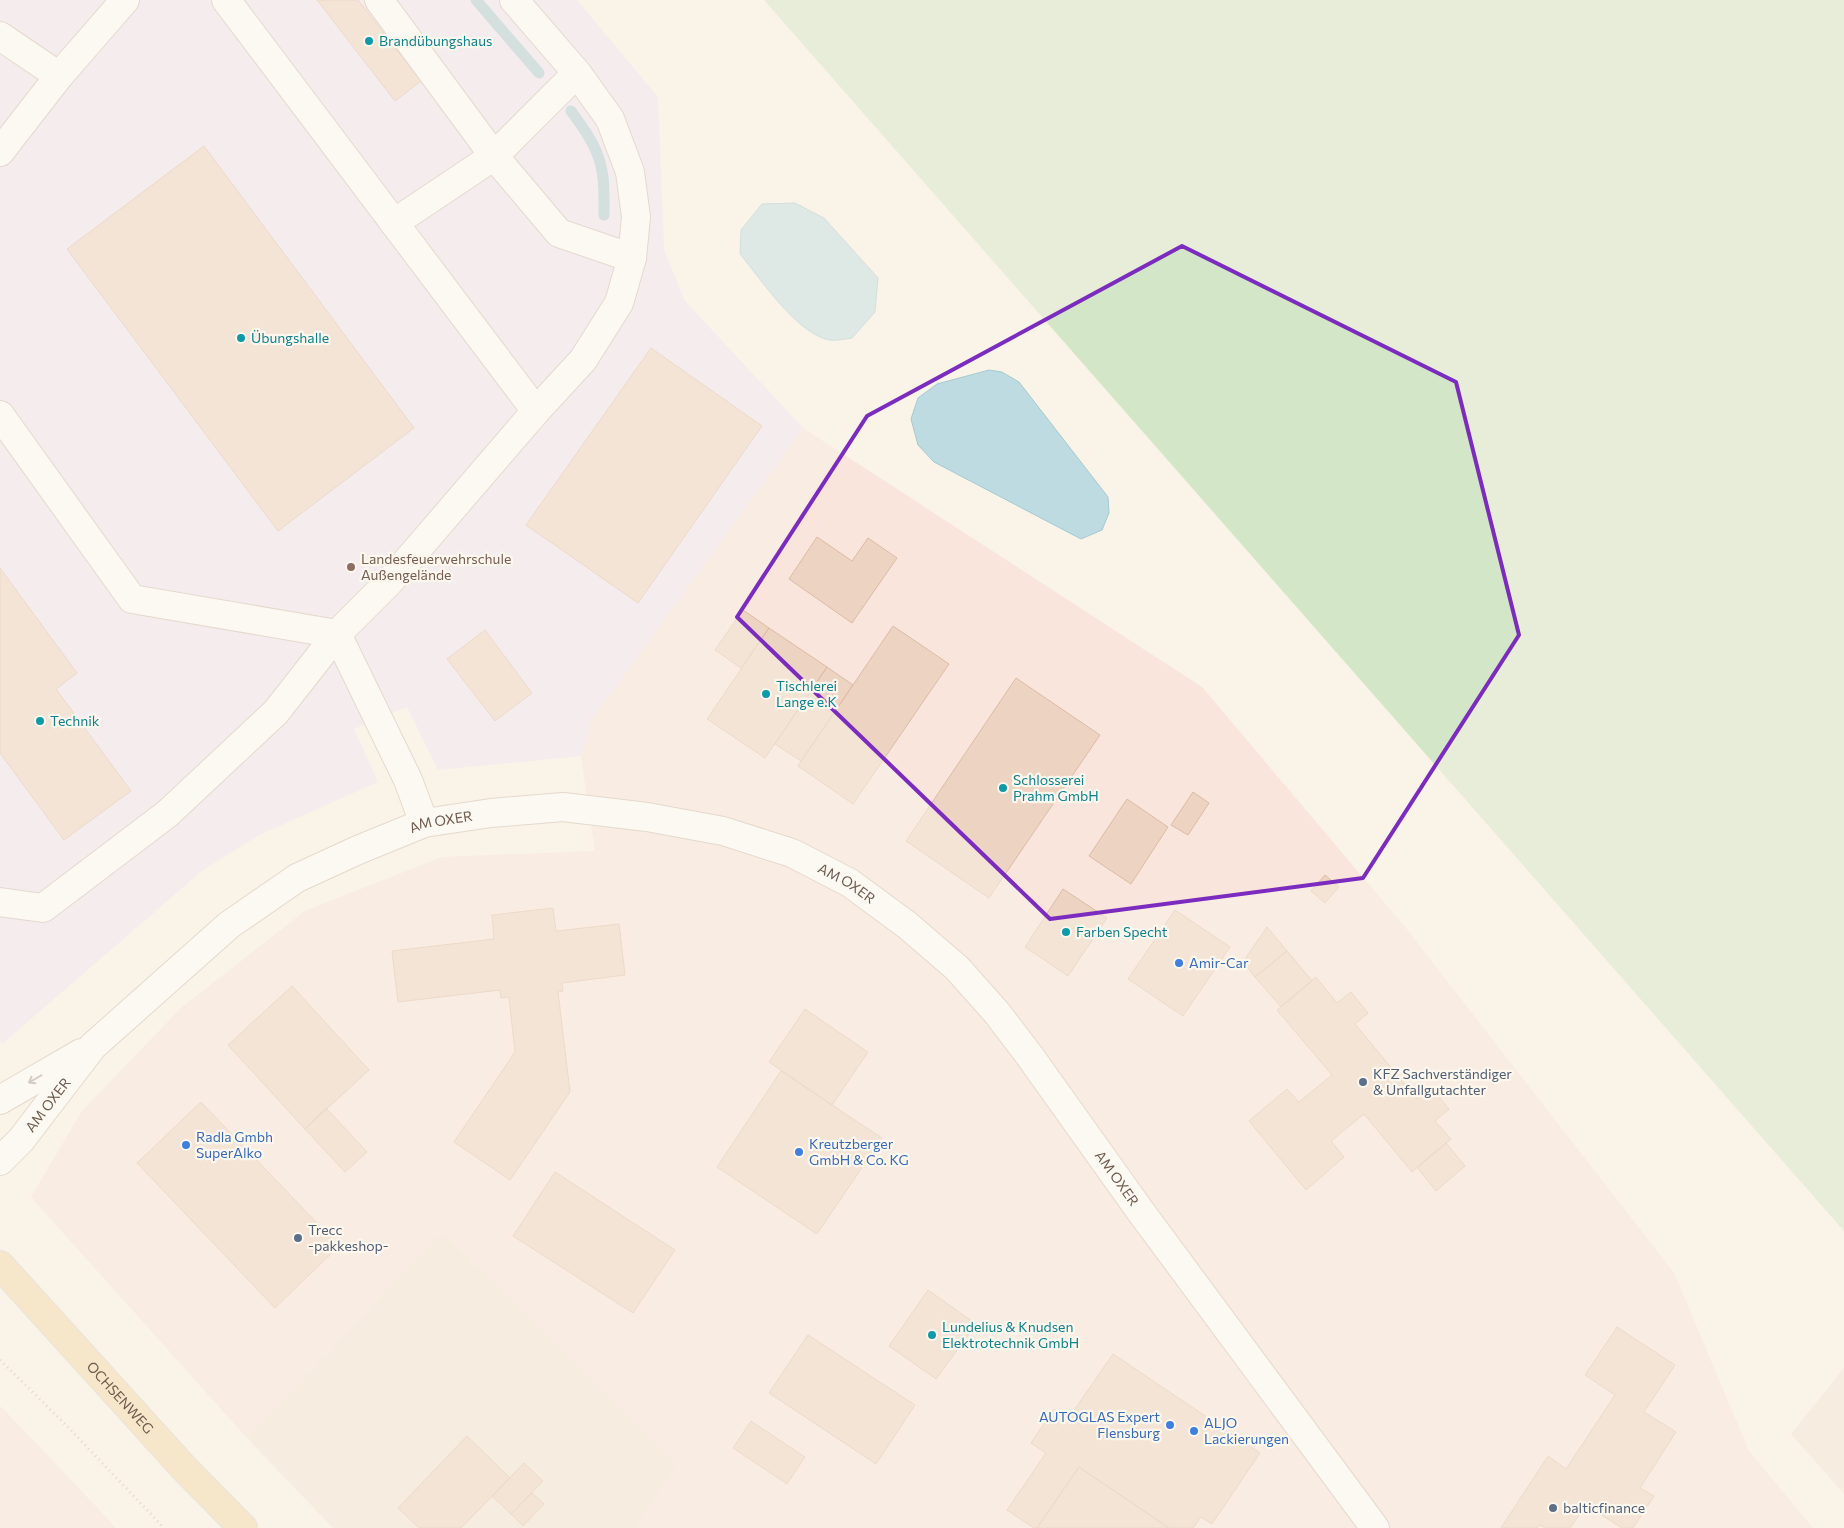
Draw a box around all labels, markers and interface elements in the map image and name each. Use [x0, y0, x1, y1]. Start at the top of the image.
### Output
place label: Brandübungshaus [379, 32, 492, 49]
marker: Brandübungshaus [363, 35, 375, 47]
place label: Übungshalle [251, 329, 329, 346]
marker: Übungshalle [235, 332, 247, 344]
place label: Landesfeuerwehrschule Außengelände [361, 550, 511, 583]
marker: Landesfeuerwehrschule Außengelände [345, 561, 357, 573]
place label: Tischlerei Lange e.K [776, 677, 837, 710]
marker: Tischlerei Lange e.K [760, 688, 772, 700]
place label: Technik [50, 712, 100, 729]
marker: Technik [34, 715, 46, 727]
place label: Schlosserei Prahm GmbH [1013, 771, 1099, 804]
marker: Schlosserei Prahm GmbH [997, 782, 1009, 794]
street label: AM OXER [407, 807, 473, 836]
street label: AM OXER [815, 859, 879, 907]
place label: Farben Specht [1076, 923, 1168, 940]
marker: Farben Specht [1060, 926, 1072, 938]
place label: Amir-Car [1189, 954, 1249, 971]
marker: Amir-Car [1173, 957, 1185, 969]
place label: KFZ Sachverständiger & Unfallgutachter [1373, 1065, 1512, 1098]
street label: AM OXER [21, 1074, 74, 1135]
one-way arrow [29, 1075, 43, 1085]
marker: KFZ Sachverständiger & Unfallgutachter [1357, 1076, 1369, 1088]
place label: Radla Gmbh SuperAlko [196, 1128, 273, 1161]
place label: Kreutzberger GmbH & Co. KG [809, 1135, 909, 1168]
marker: Radla Gmbh SuperAlko [180, 1139, 192, 1151]
marker: Kreutzberger GmbH & Co. KG [793, 1146, 805, 1158]
street label: AM OXER [1092, 1147, 1143, 1209]
place label: Trecc -pakkeshop- [308, 1221, 389, 1254]
marker: Trecc -pakkeshop- [292, 1232, 304, 1244]
place label: Lundelius & Knudsen Elektrotechnik GmbH [942, 1318, 1079, 1351]
marker: Lundelius & Knudsen Elektrotechnik GmbH [926, 1329, 938, 1341]
street label: OCHSENWEG [84, 1358, 158, 1437]
place label: AUTOGLAS Expert Flensburg [1039, 1408, 1160, 1441]
place label: ALJO Lackierungen [1204, 1414, 1289, 1447]
marker: AUTOGLAS Expert Flensburg [1164, 1419, 1176, 1431]
marker: ALJO Lackierungen [1188, 1425, 1200, 1437]
place label: balticfinance [1563, 1499, 1645, 1516]
marker: balticfinance [1547, 1502, 1559, 1514]

